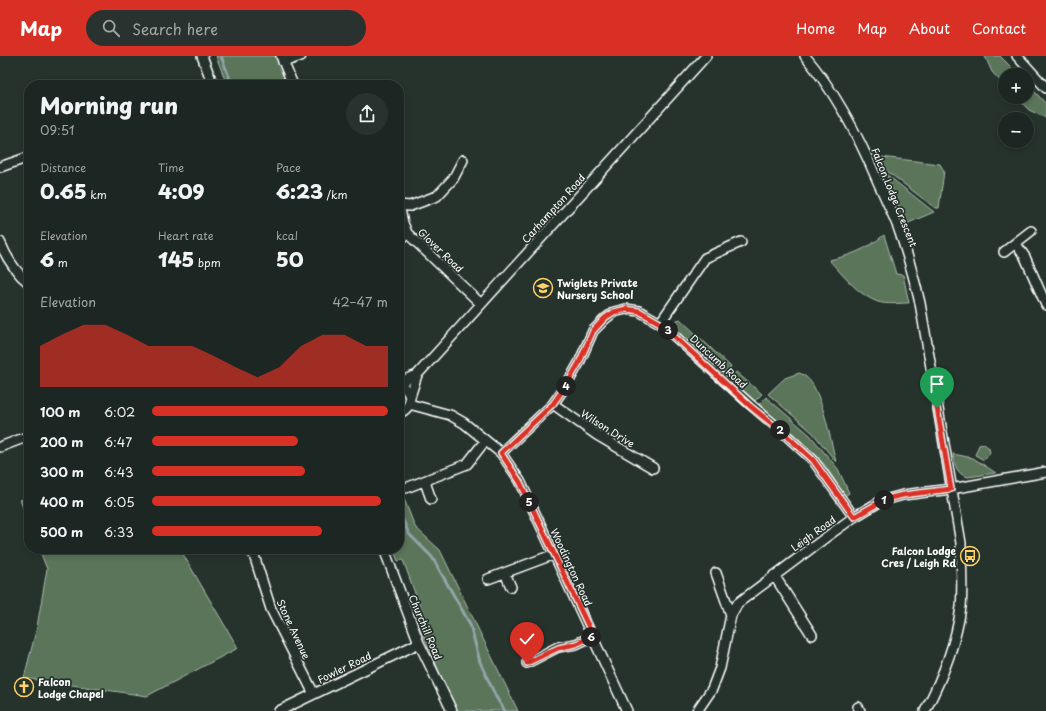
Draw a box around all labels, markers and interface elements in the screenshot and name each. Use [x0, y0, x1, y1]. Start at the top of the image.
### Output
search box [86, 10, 366, 46]
text: Map [20, 14, 62, 42]
icon: search [100, 17, 122, 39]
text: Search here [132, 17, 218, 40]
text: Home [796, 18, 835, 39]
text: Map [857, 18, 887, 39]
text: About [909, 18, 950, 39]
text: Contact [972, 18, 1026, 39]
map controls [998, 68, 1034, 148]
button: + [998, 68, 1034, 104]
text: Morning run [40, 88, 178, 121]
button: share [346, 93, 388, 135]
button: − [998, 112, 1034, 148]
text: 09:51 [40, 120, 75, 139]
street label: Falcon Lodge Crescent [868, 145, 922, 249]
text: Distance [40, 159, 86, 176]
text: Time [158, 159, 184, 176]
text: Pace [276, 159, 301, 176]
street label: Carhampton Road [518, 170, 588, 246]
text: 0.65 [40, 176, 87, 206]
text: 4:09 [158, 176, 205, 206]
text: 6:23 [276, 176, 323, 206]
text: km [87, 186, 107, 203]
text: /km [323, 186, 348, 203]
street label: Glover Road [415, 224, 467, 276]
text: Elevation [40, 227, 87, 244]
text: Heart rate [158, 227, 214, 244]
text: kcal [276, 227, 298, 244]
text: 6 [40, 244, 54, 274]
text: 145 [158, 244, 194, 274]
text: 50 [276, 244, 304, 274]
text: m [54, 254, 68, 271]
text: bpm [194, 254, 221, 271]
place label: Twiglets Private Nursery School [557, 275, 638, 302]
school or university icon: Twiglets Private Nursery School [532, 277, 554, 299]
text: Elevation [40, 292, 96, 311]
text: 42–47 m [332, 292, 388, 311]
pin: 3 [658, 320, 678, 340]
text: 3 [664, 321, 672, 338]
street label: Duncumb Road [687, 331, 751, 392]
pin [920, 367, 954, 408]
icon: arrive [926, 373, 948, 395]
pin: 4 [556, 376, 576, 396]
text: 4 [562, 377, 570, 394]
text: 100 m [40, 402, 81, 421]
text: 6:02 [104, 402, 135, 421]
street label: Wilson Drive [578, 405, 638, 451]
pin: 2 [770, 420, 790, 440]
text: 2 [776, 421, 784, 438]
text: 200 m [40, 432, 84, 451]
text: 6:47 [104, 432, 132, 451]
text: 300 m [40, 462, 84, 481]
text: 6:43 [104, 462, 134, 481]
pin: 1 [874, 490, 894, 510]
text: 1 [881, 491, 887, 508]
text: 400 m [40, 492, 84, 511]
text: 6:05 [104, 492, 135, 511]
pin: 5 [519, 492, 539, 512]
text: 5 [525, 493, 533, 510]
street label: Leigh Road [787, 512, 839, 554]
text: 500 m [40, 522, 83, 541]
text: 6:33 [104, 522, 134, 541]
street label: Woodington Road [547, 526, 597, 609]
place label: Falcon Lodge Cres / Leigh Rd [881, 543, 957, 570]
bus stop icon: Falcon Lodge Cres / Leigh Rd [959, 545, 981, 567]
street label: Churchill Road [406, 592, 447, 662]
street label: Stone Avenue [274, 597, 315, 662]
pin [510, 622, 544, 663]
pin: 6 [581, 627, 601, 647]
icon: check [516, 628, 538, 650]
text: 6 [587, 628, 595, 645]
street label: Fowler Road [314, 647, 374, 687]
place label: Falcon Lodge Chapel [38, 674, 104, 701]
church icon: Falcon Lodge Chapel [13, 676, 35, 698]

